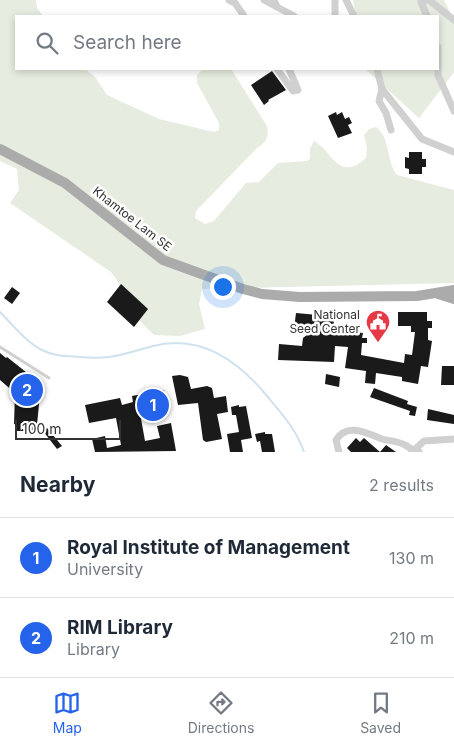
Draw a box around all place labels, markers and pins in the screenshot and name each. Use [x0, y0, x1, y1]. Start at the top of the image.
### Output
place label: National Seed Center [289, 307, 360, 336]
public building icon: National Seed Center [365, 309, 391, 343]
pin: 2 [11, 371, 43, 409]
pin: 1 [137, 386, 169, 424]

